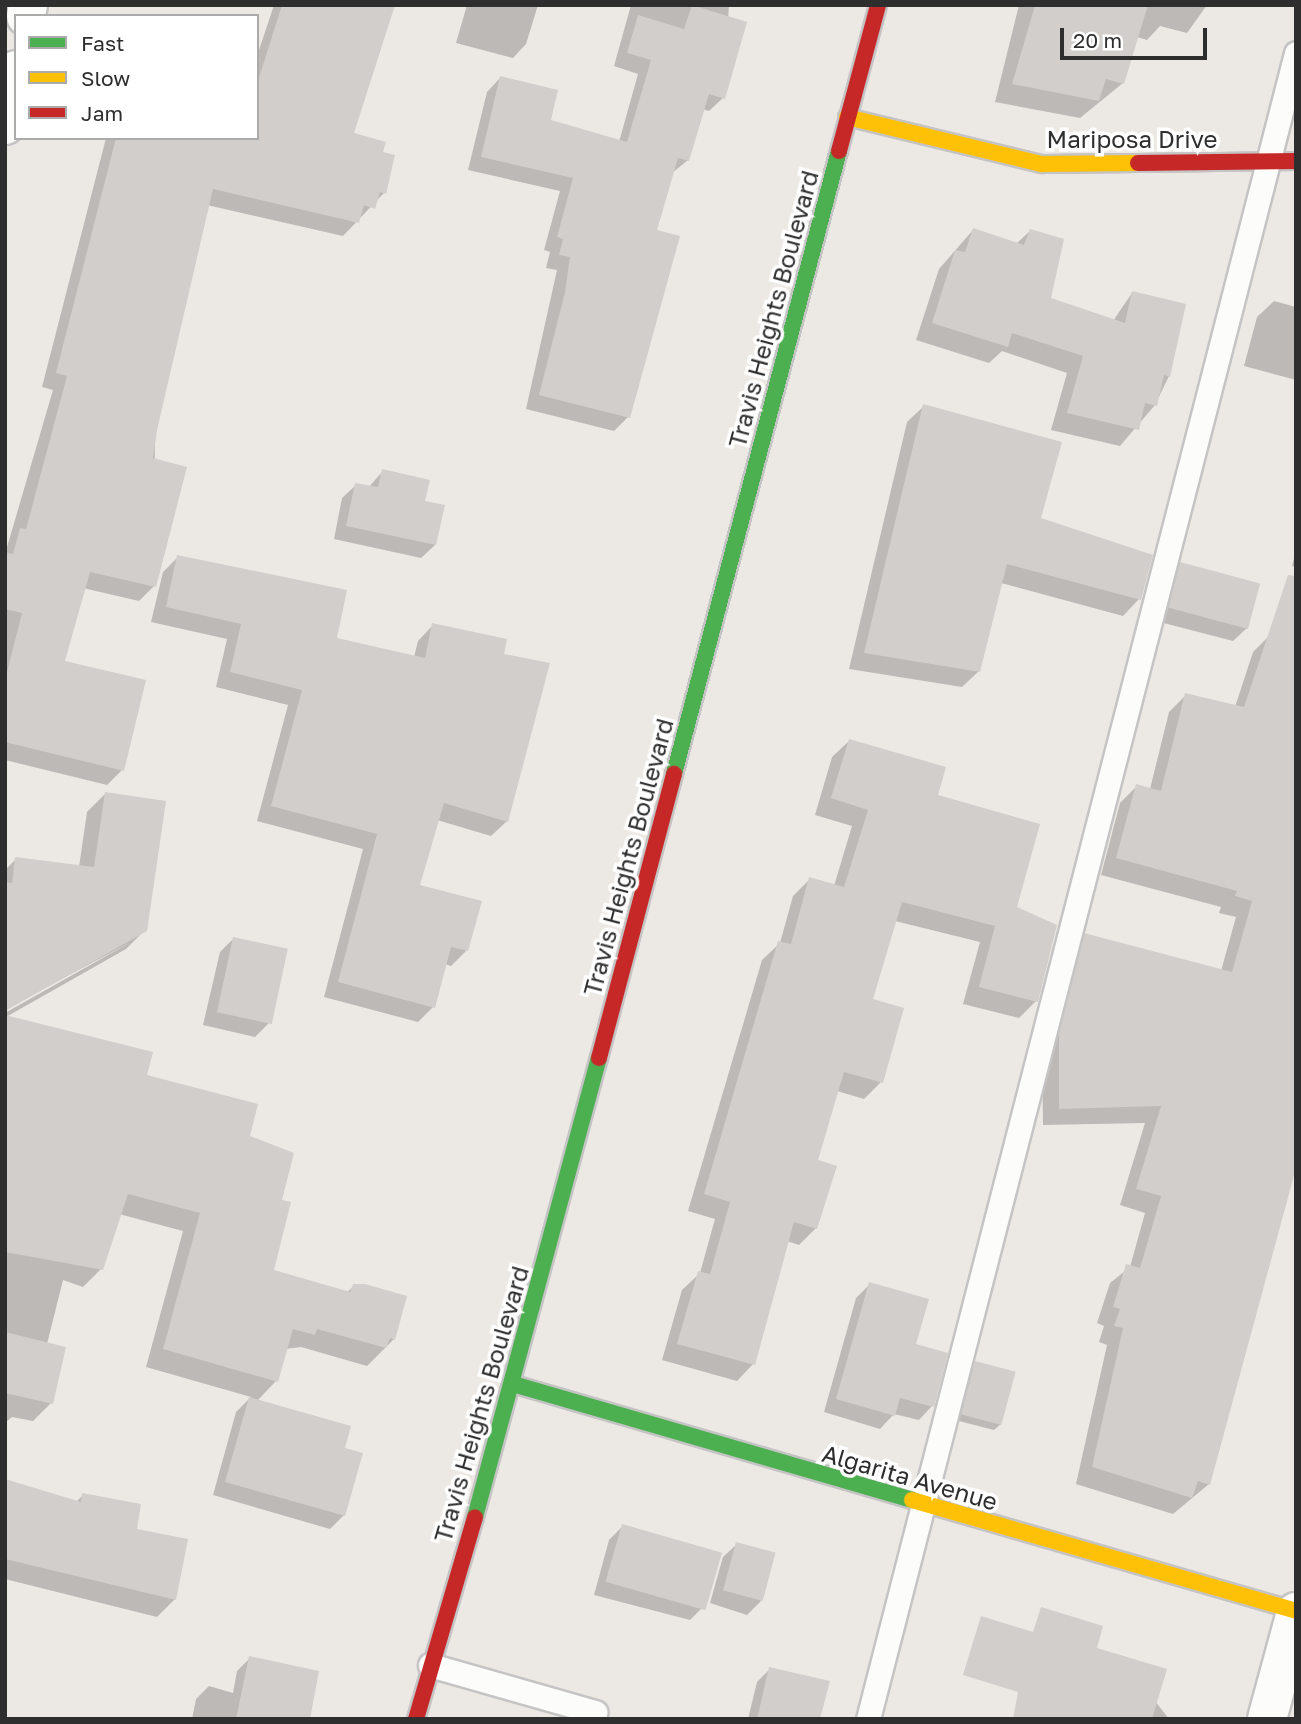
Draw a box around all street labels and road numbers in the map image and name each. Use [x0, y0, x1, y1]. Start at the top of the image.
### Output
street label: Mariposa Drive [1047, 125, 1217, 153]
street label: Travis Heights Boulevard [722, 167, 824, 451]
street label: Travis Heights Boulevard [577, 715, 679, 999]
street label: Travis Heights Boulevard [428, 1263, 534, 1545]
street label: Algarita Avenue [819, 1438, 1001, 1516]

